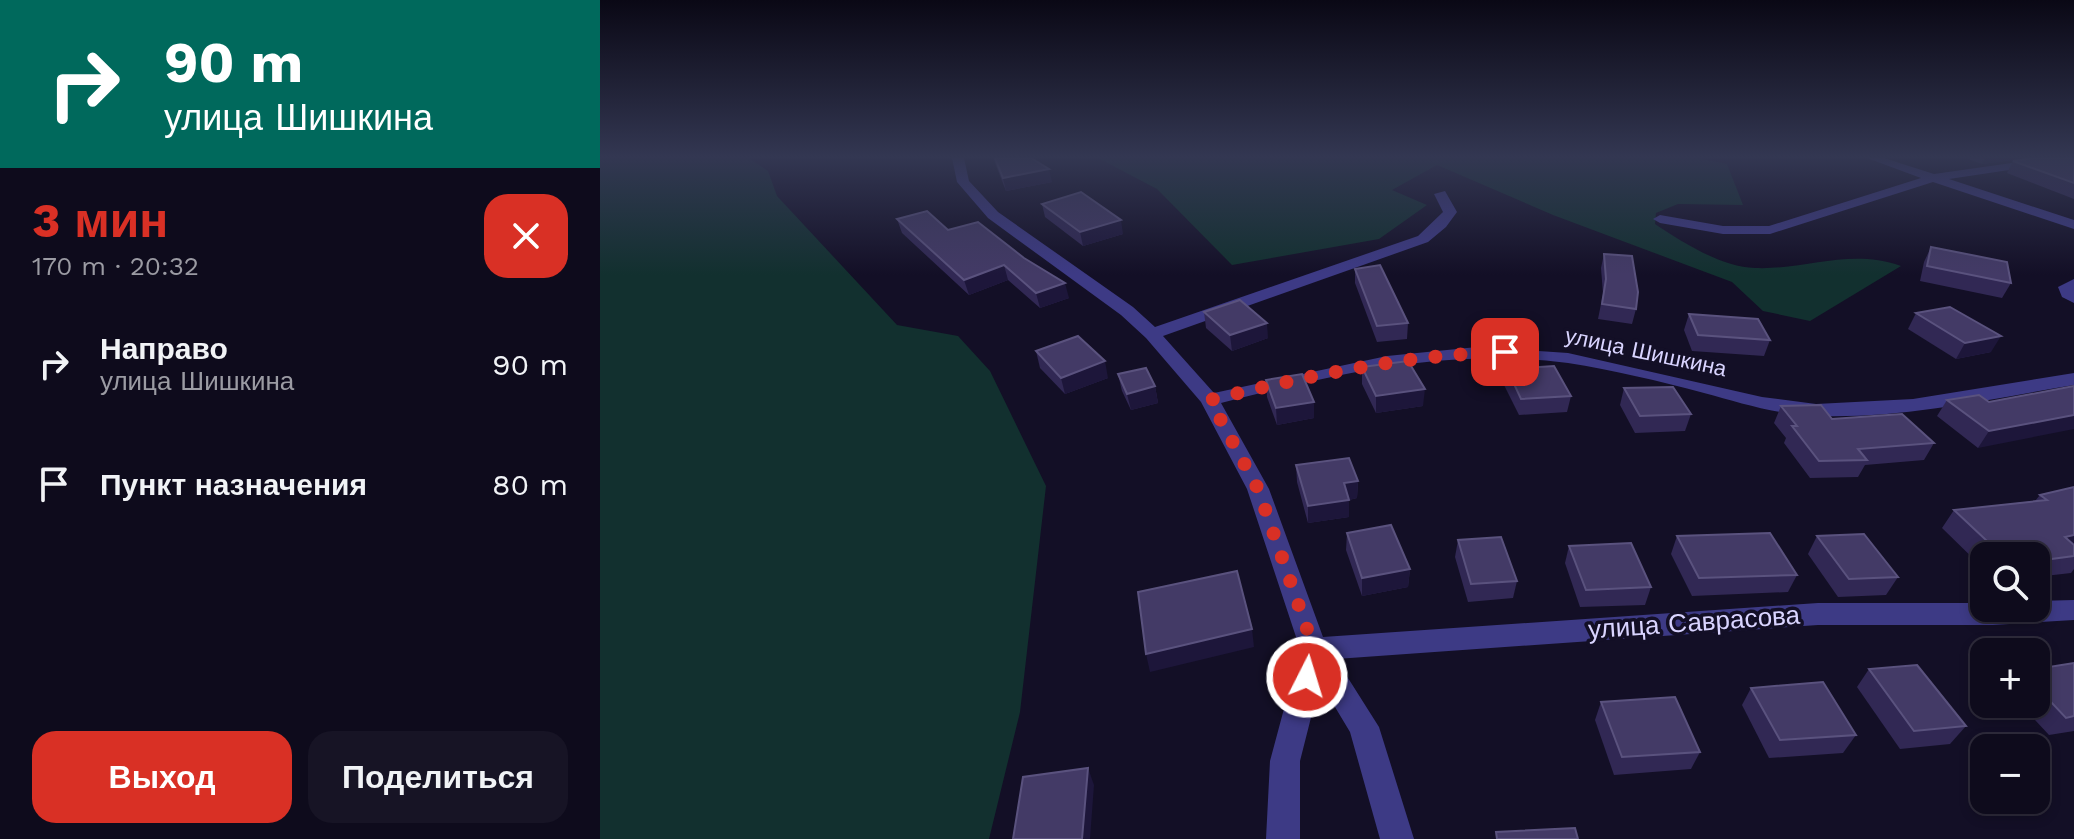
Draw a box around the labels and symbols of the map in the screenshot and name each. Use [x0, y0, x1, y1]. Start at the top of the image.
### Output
pin [1471, 318, 1539, 386]
street label: улица Шишкина [1563, 323, 1730, 381]
street label: улица Саврасова [1587, 600, 1801, 644]
position arrow [1265, 635, 1349, 719]

